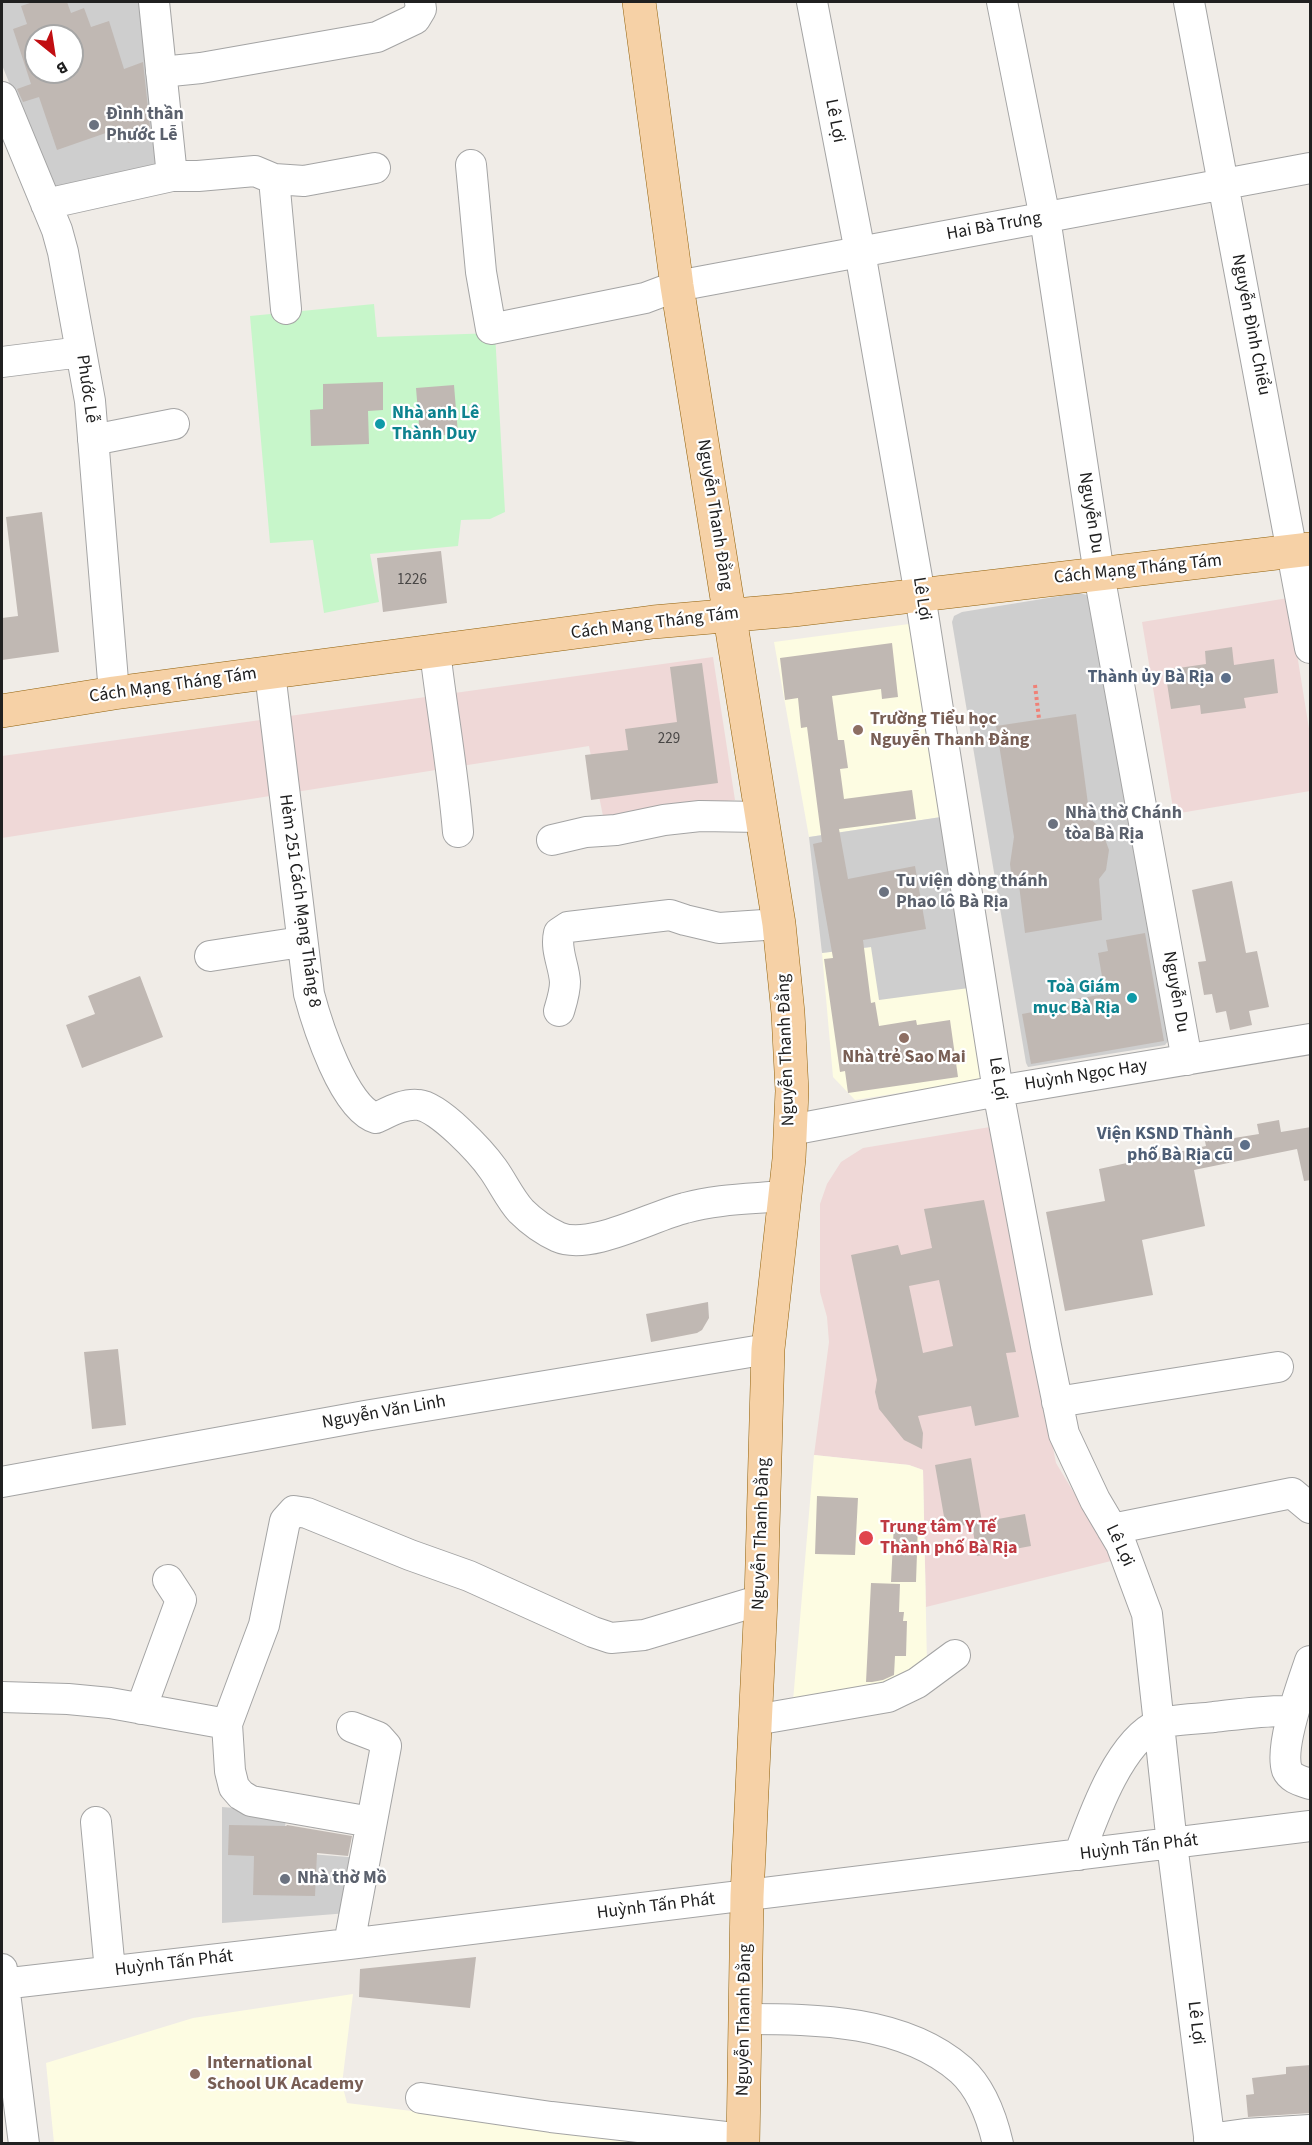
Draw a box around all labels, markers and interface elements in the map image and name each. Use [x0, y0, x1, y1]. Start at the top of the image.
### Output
north arrow [24, 24, 84, 84]
text: B [52, 56, 72, 80]
street label: Lê Lợi [819, 97, 849, 145]
place label: Đình thần Phước Lễ [106, 104, 184, 146]
marker: Đình thần Phước Lễ [87, 118, 101, 132]
street label: Hai Bà Trưng [945, 208, 1043, 246]
street label: Nguyễn Đình Chiểu [1226, 252, 1274, 398]
street label: Phước Lễ [71, 353, 101, 425]
place label: Nhà anh Lê Thành Duy [392, 403, 479, 446]
marker: Nhà anh Lê Thành Duy [373, 417, 387, 431]
street label: Nguyễn Thanh Đằng [691, 438, 737, 592]
street label: Nguyễn Du [1073, 471, 1107, 555]
street label: Cách Mạng Tháng Tám [1053, 550, 1223, 590]
house number: 1226 [397, 572, 427, 590]
street label: Lê Lợi [907, 576, 935, 622]
street label: Cách Mạng Tháng Tám [570, 603, 740, 645]
street label: Cách Mạng Tháng Tám [88, 664, 258, 708]
place label: Thành ủy Bà Rịa [1087, 667, 1214, 689]
marker: Thành ủy Bà Rịa [1219, 671, 1233, 685]
place label: Trường Tiểu học Nguyễn Thanh Đằng [870, 709, 1029, 752]
marker: Trường Tiểu học Nguyễn Thanh Đằng [851, 723, 865, 737]
house number: 229 [658, 731, 680, 749]
street label: Hẻm 251 Cách Mạng Tháng 8 [273, 793, 325, 1009]
place label: Nhà thờ Chánh tòa Bà Rịa [1065, 803, 1182, 846]
marker: Nhà thờ Chánh tòa Bà Rịa [1046, 817, 1060, 831]
place label: Tu viện dòng thánh Phao lô Bà Rịa [896, 871, 1048, 914]
marker: Tu viện dòng thánh Phao lô Bà Rịa [877, 885, 891, 899]
street label: Nguyễn Du [1157, 950, 1193, 1034]
street label: Nguyễn Thanh Đằng [774, 973, 800, 1127]
place label: Toà Giám mục Bà Rịa [1033, 977, 1120, 1020]
marker: Toà Giám mục Bà Rịa [1125, 991, 1139, 1005]
marker: Nhà trẻ Sao Mai [897, 1031, 911, 1045]
place label: Nhà trẻ Sao Mai [842, 1047, 966, 1069]
street label: Lê Lợi [983, 1056, 1011, 1102]
street label: Huỳnh Ngọc Hay [1023, 1056, 1149, 1096]
place label: Viện KSND Thành phố Bà Rịa cũ [1097, 1124, 1233, 1166]
marker: Viện KSND Thành phố Bà Rịa cũ [1238, 1138, 1252, 1152]
street label: Nguyễn Văn Linh [320, 1391, 448, 1435]
street label: Nguyễn Thanh Đằng [749, 1457, 775, 1611]
place label: Trung tâm Y Tế Thành phố Bà Rịa [880, 1517, 1018, 1559]
street label: Lê Lợi [1100, 1522, 1138, 1570]
marker: Trung tâm Y Tế Thành phố Bà Rịa [857, 1529, 875, 1547]
street label: Huỳnh Tấn Phát [1079, 1830, 1199, 1866]
place label: Nhà thờ Mồ [297, 1868, 387, 1890]
marker: Nhà thờ Mồ [278, 1872, 292, 1886]
street label: Huỳnh Tấn Phát [596, 1889, 716, 1925]
street label: Nguyễn Thanh Đằng [733, 1944, 757, 2096]
street label: Huỳnh Tấn Phát [114, 1946, 234, 1982]
street label: Lê Lợi [1182, 2000, 1208, 2046]
place label: International School UK Academy [207, 2053, 364, 2096]
marker: International School UK Academy [188, 2067, 202, 2081]

